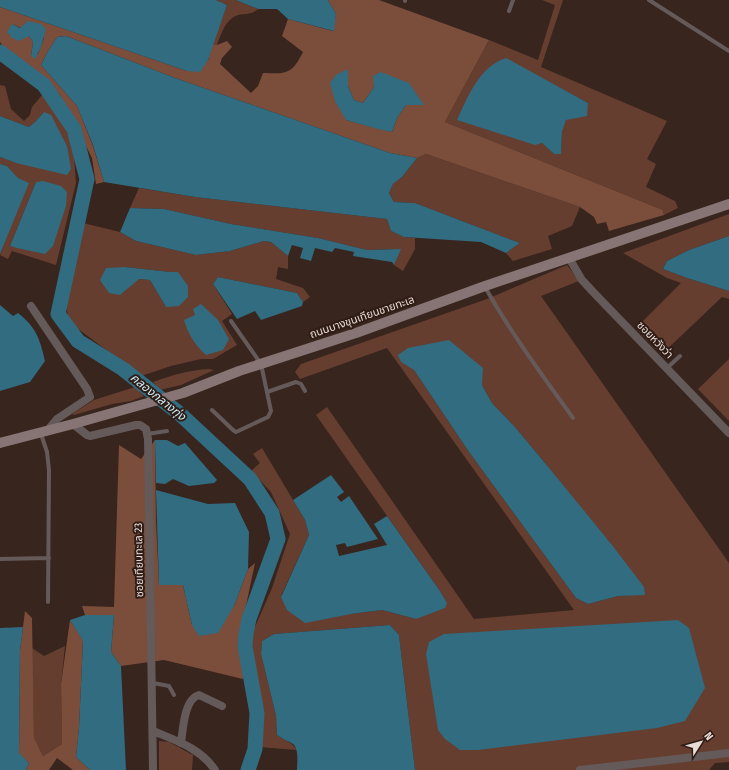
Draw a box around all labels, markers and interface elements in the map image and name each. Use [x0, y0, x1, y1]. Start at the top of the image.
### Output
street label: ถนนบางขุนเทียนชายทะเล [308, 293, 416, 341]
street label: ซอยหวังว่า [634, 319, 676, 361]
water label: คลองกลางทุ่ง [127, 371, 189, 425]
street label: ซอยเทียนทะเล 23 [132, 523, 146, 597]
north arrow [681, 722, 721, 762]
text: N [701, 730, 716, 743]

